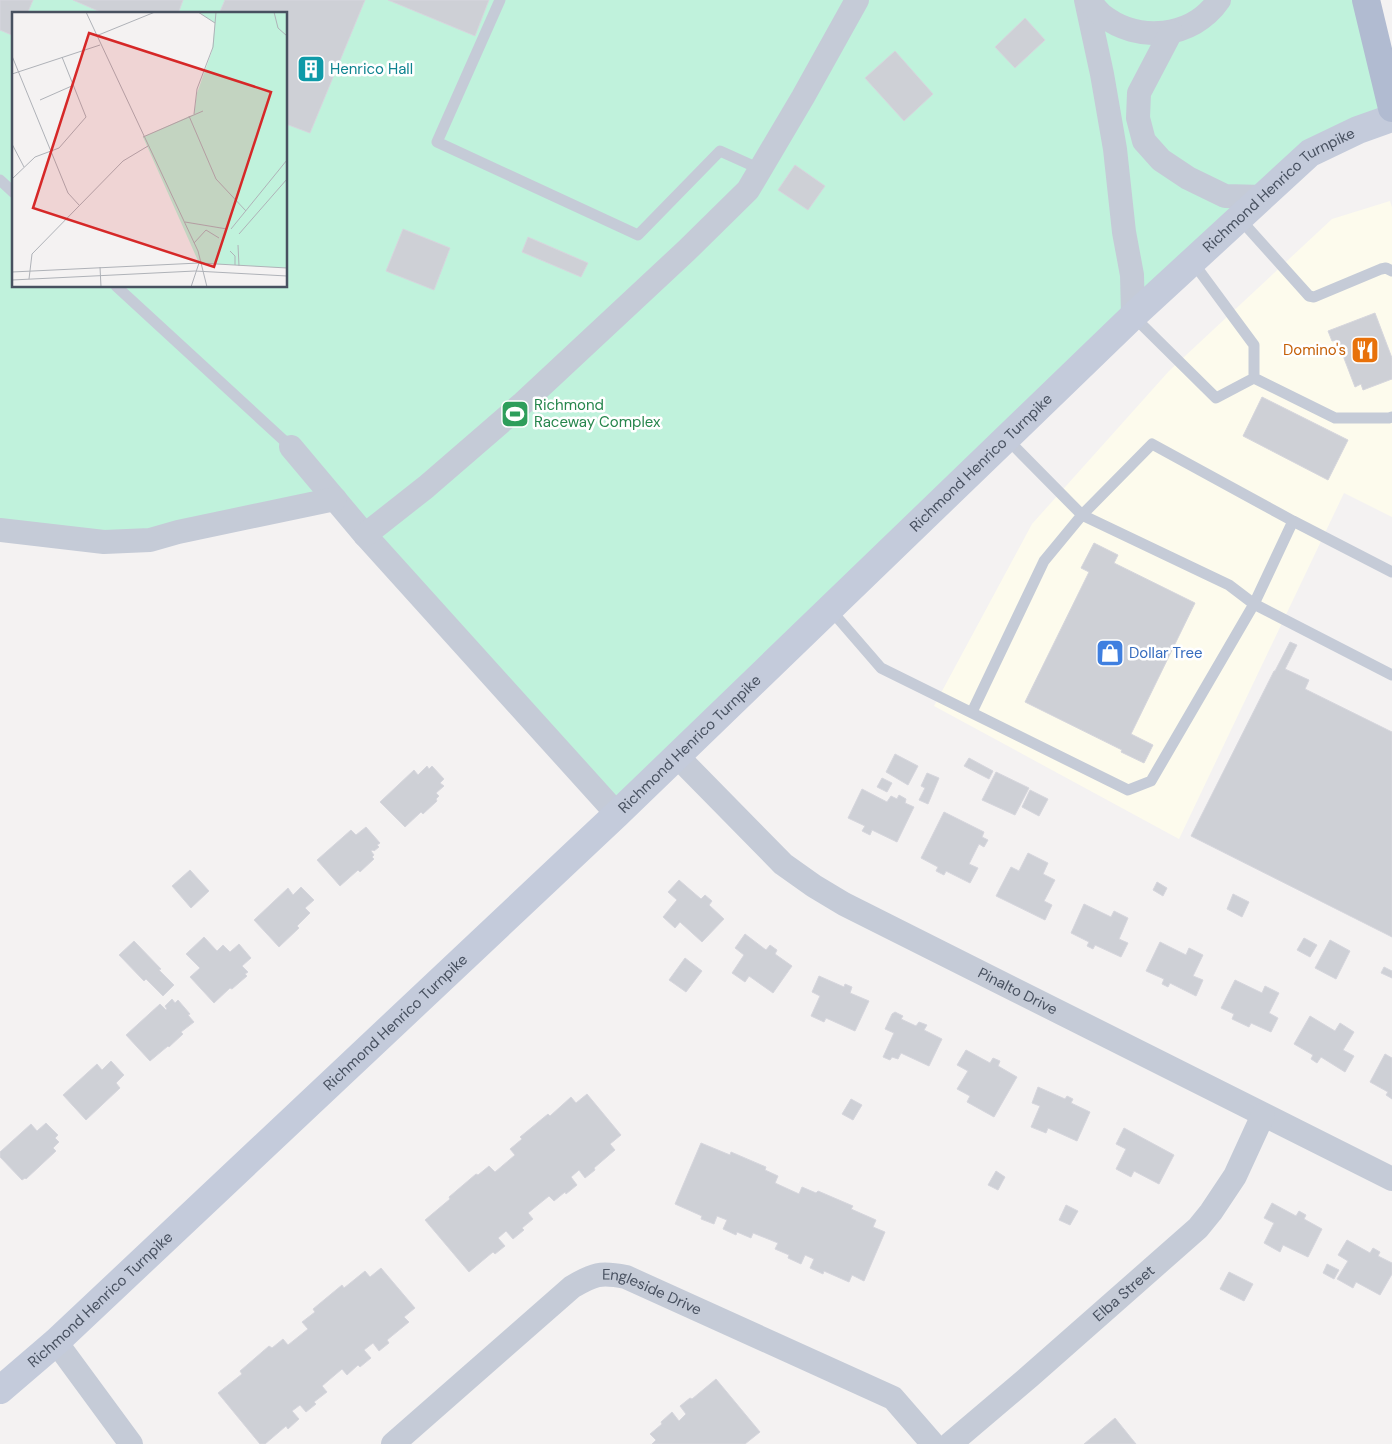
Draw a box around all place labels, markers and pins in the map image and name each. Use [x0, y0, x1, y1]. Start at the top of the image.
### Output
building icon: Henrico Hall [296, 54, 326, 84]
place label: Henrico Hall [330, 59, 413, 79]
restaurant icon: Domino's [1350, 335, 1380, 365]
place label: Domino's [1283, 340, 1346, 360]
place label: Richmond Raceway Complex [534, 395, 661, 432]
sports icon: Richmond Raceway Complex [500, 399, 530, 429]
shop icon: Dollar Tree [1095, 638, 1125, 668]
place label: Dollar Tree [1129, 643, 1202, 663]

